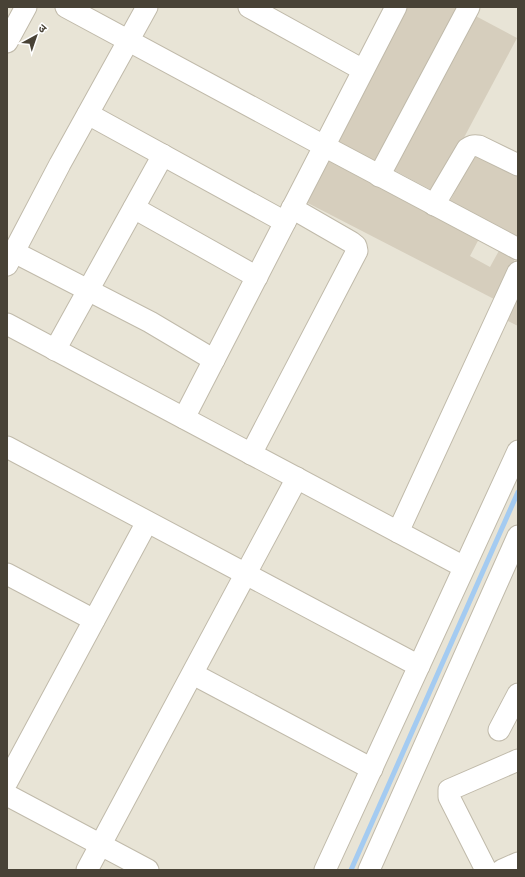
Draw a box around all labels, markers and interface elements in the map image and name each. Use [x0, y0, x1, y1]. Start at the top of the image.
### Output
north arrow [16, 16, 56, 56]
text: उ [35, 21, 50, 36]

